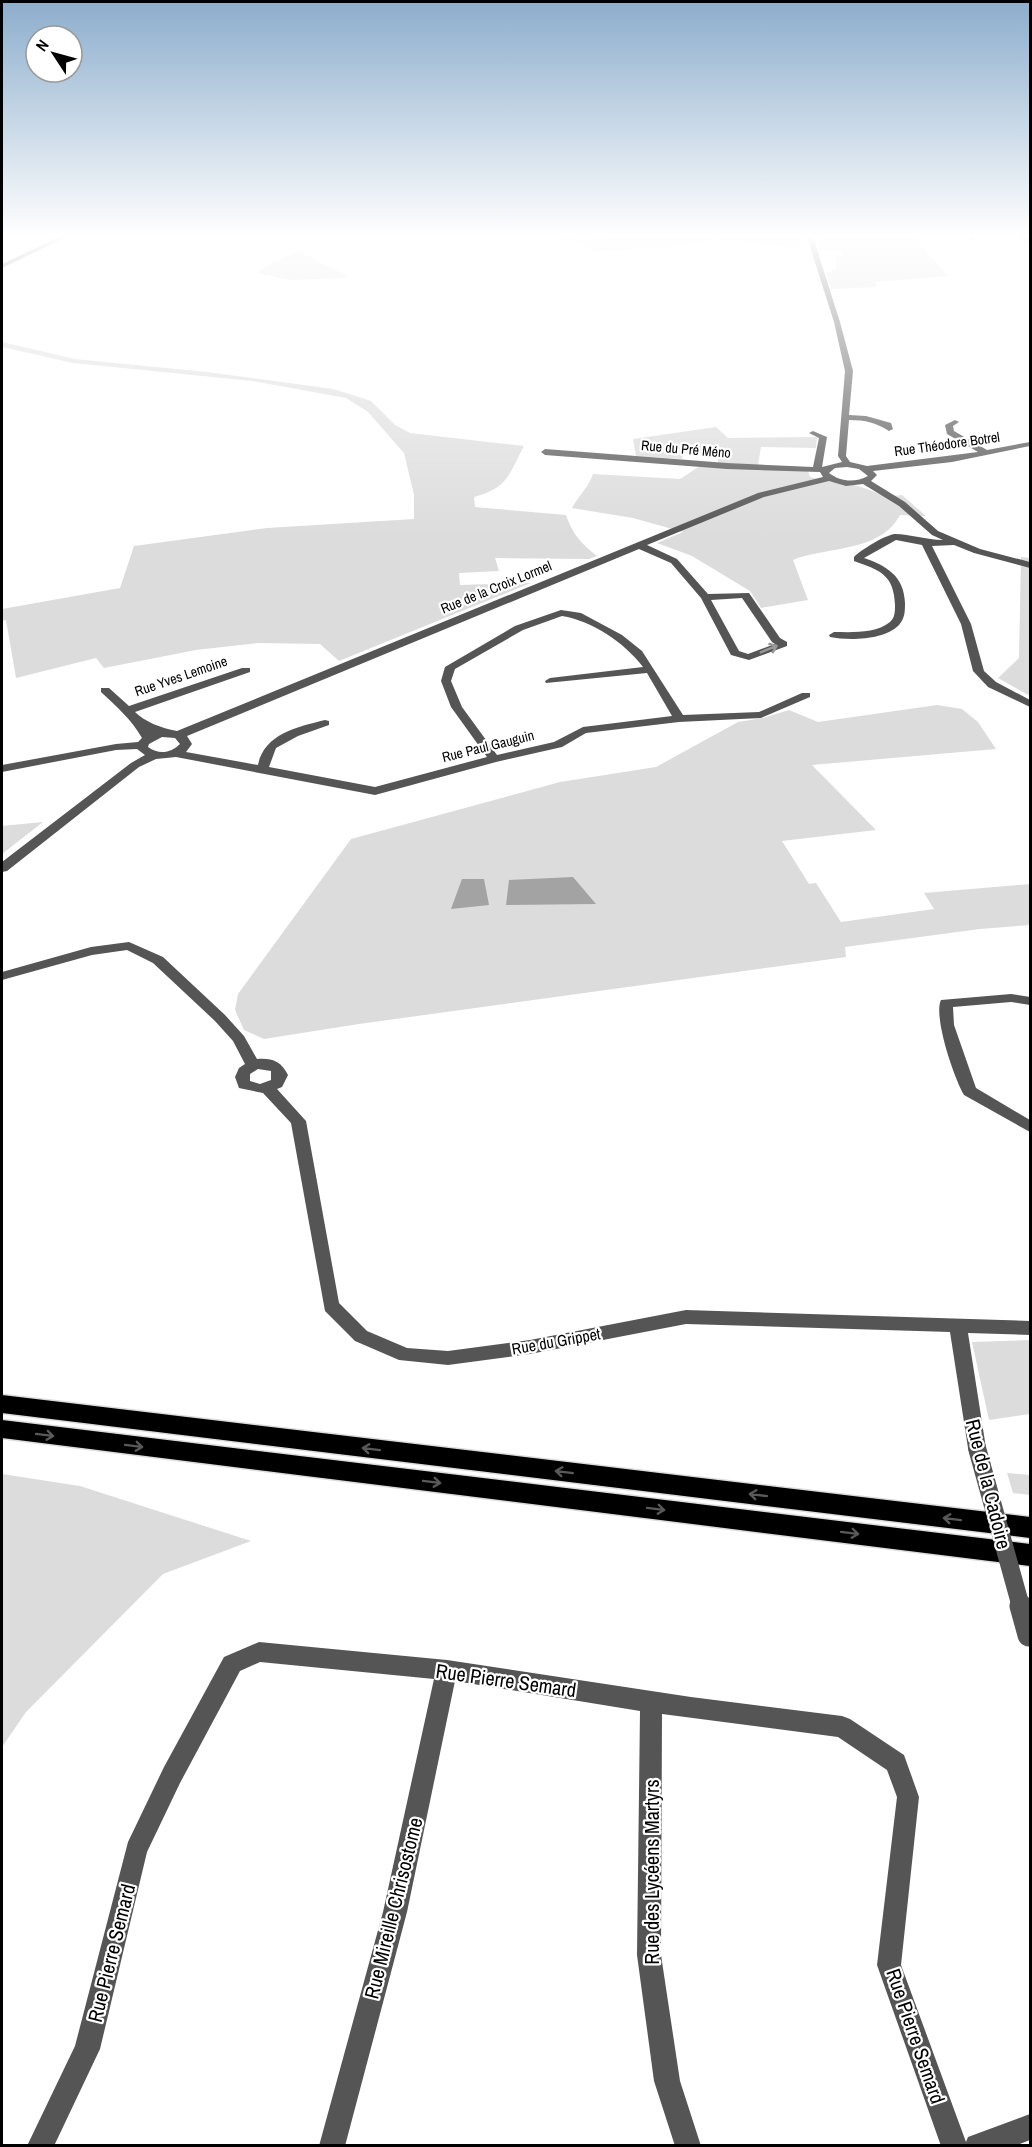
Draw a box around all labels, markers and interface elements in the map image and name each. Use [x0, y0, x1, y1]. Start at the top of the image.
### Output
north arrow [24, 24, 84, 84]
text: N [30, 35, 54, 55]
street label: Rue Théodore Botrel [893, 428, 1001, 460]
street label: Rue du Pré Méno [640, 436, 732, 462]
street label: Rue de la Croix Lormel [438, 557, 554, 617]
one-way arrow [760, 643, 778, 654]
street label: Rue Yves Lemoine [132, 652, 230, 700]
street label: Rue Paul Gauguin [440, 726, 536, 766]
street label: Rue du Grippet [510, 1322, 602, 1360]
street label: Rue de la Cadoire [960, 1416, 1018, 1552]
one-way arrow [34, 1429, 54, 1440]
one-way arrow [124, 1440, 144, 1451]
one-way arrow [361, 1443, 381, 1454]
one-way arrow [555, 1466, 575, 1477]
one-way arrow [422, 1477, 442, 1488]
one-way arrow [749, 1490, 768, 1501]
one-way arrow [646, 1504, 666, 1515]
one-way arrow [942, 1513, 962, 1524]
one-way arrow [840, 1528, 859, 1539]
street label: Rue Pierre Semard [434, 1657, 578, 1703]
street label: Rue des Lycéens Martyrs [638, 1779, 665, 1965]
street label: Rue Mireille Chrisostome [357, 1815, 429, 2001]
street label: Rue Pierre Semard [81, 1881, 141, 2025]
street label: Rue Pierre Semard [880, 1965, 952, 2107]

